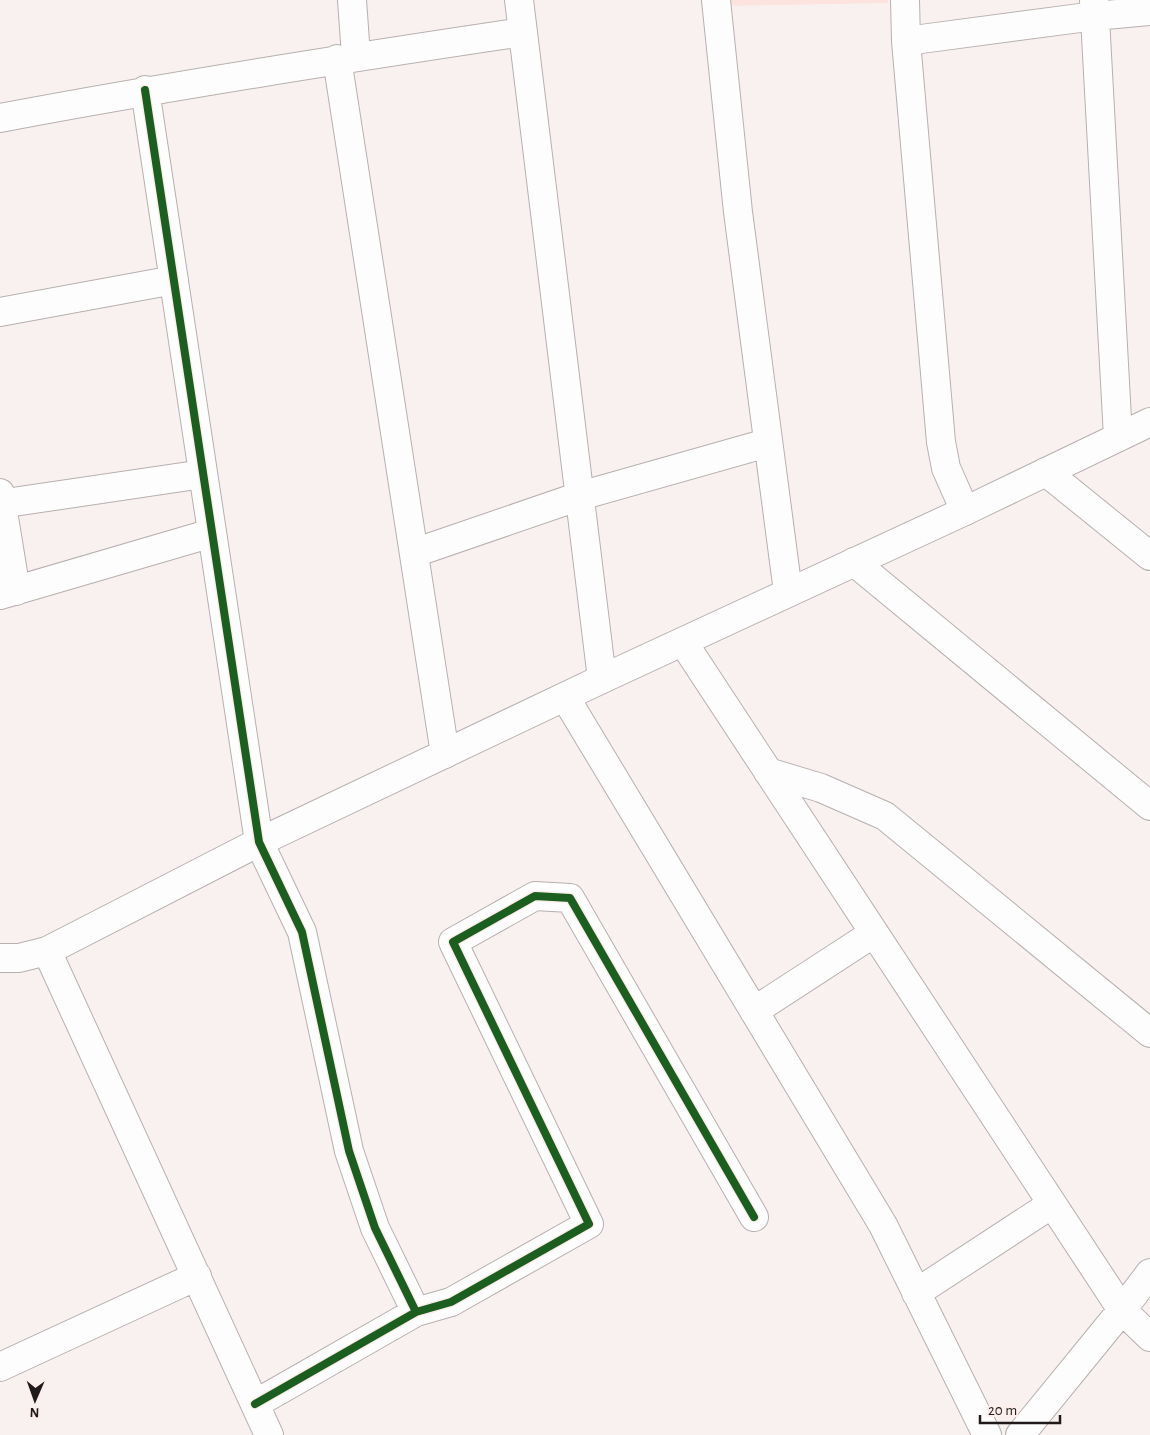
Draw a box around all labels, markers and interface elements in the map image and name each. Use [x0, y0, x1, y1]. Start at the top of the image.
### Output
north arrow [10, 1375, 60, 1425]
scale bar [980, 1392, 1060, 1424]
text: 20 m [988, 1403, 1017, 1418]
text: N [29, 1405, 40, 1419]

